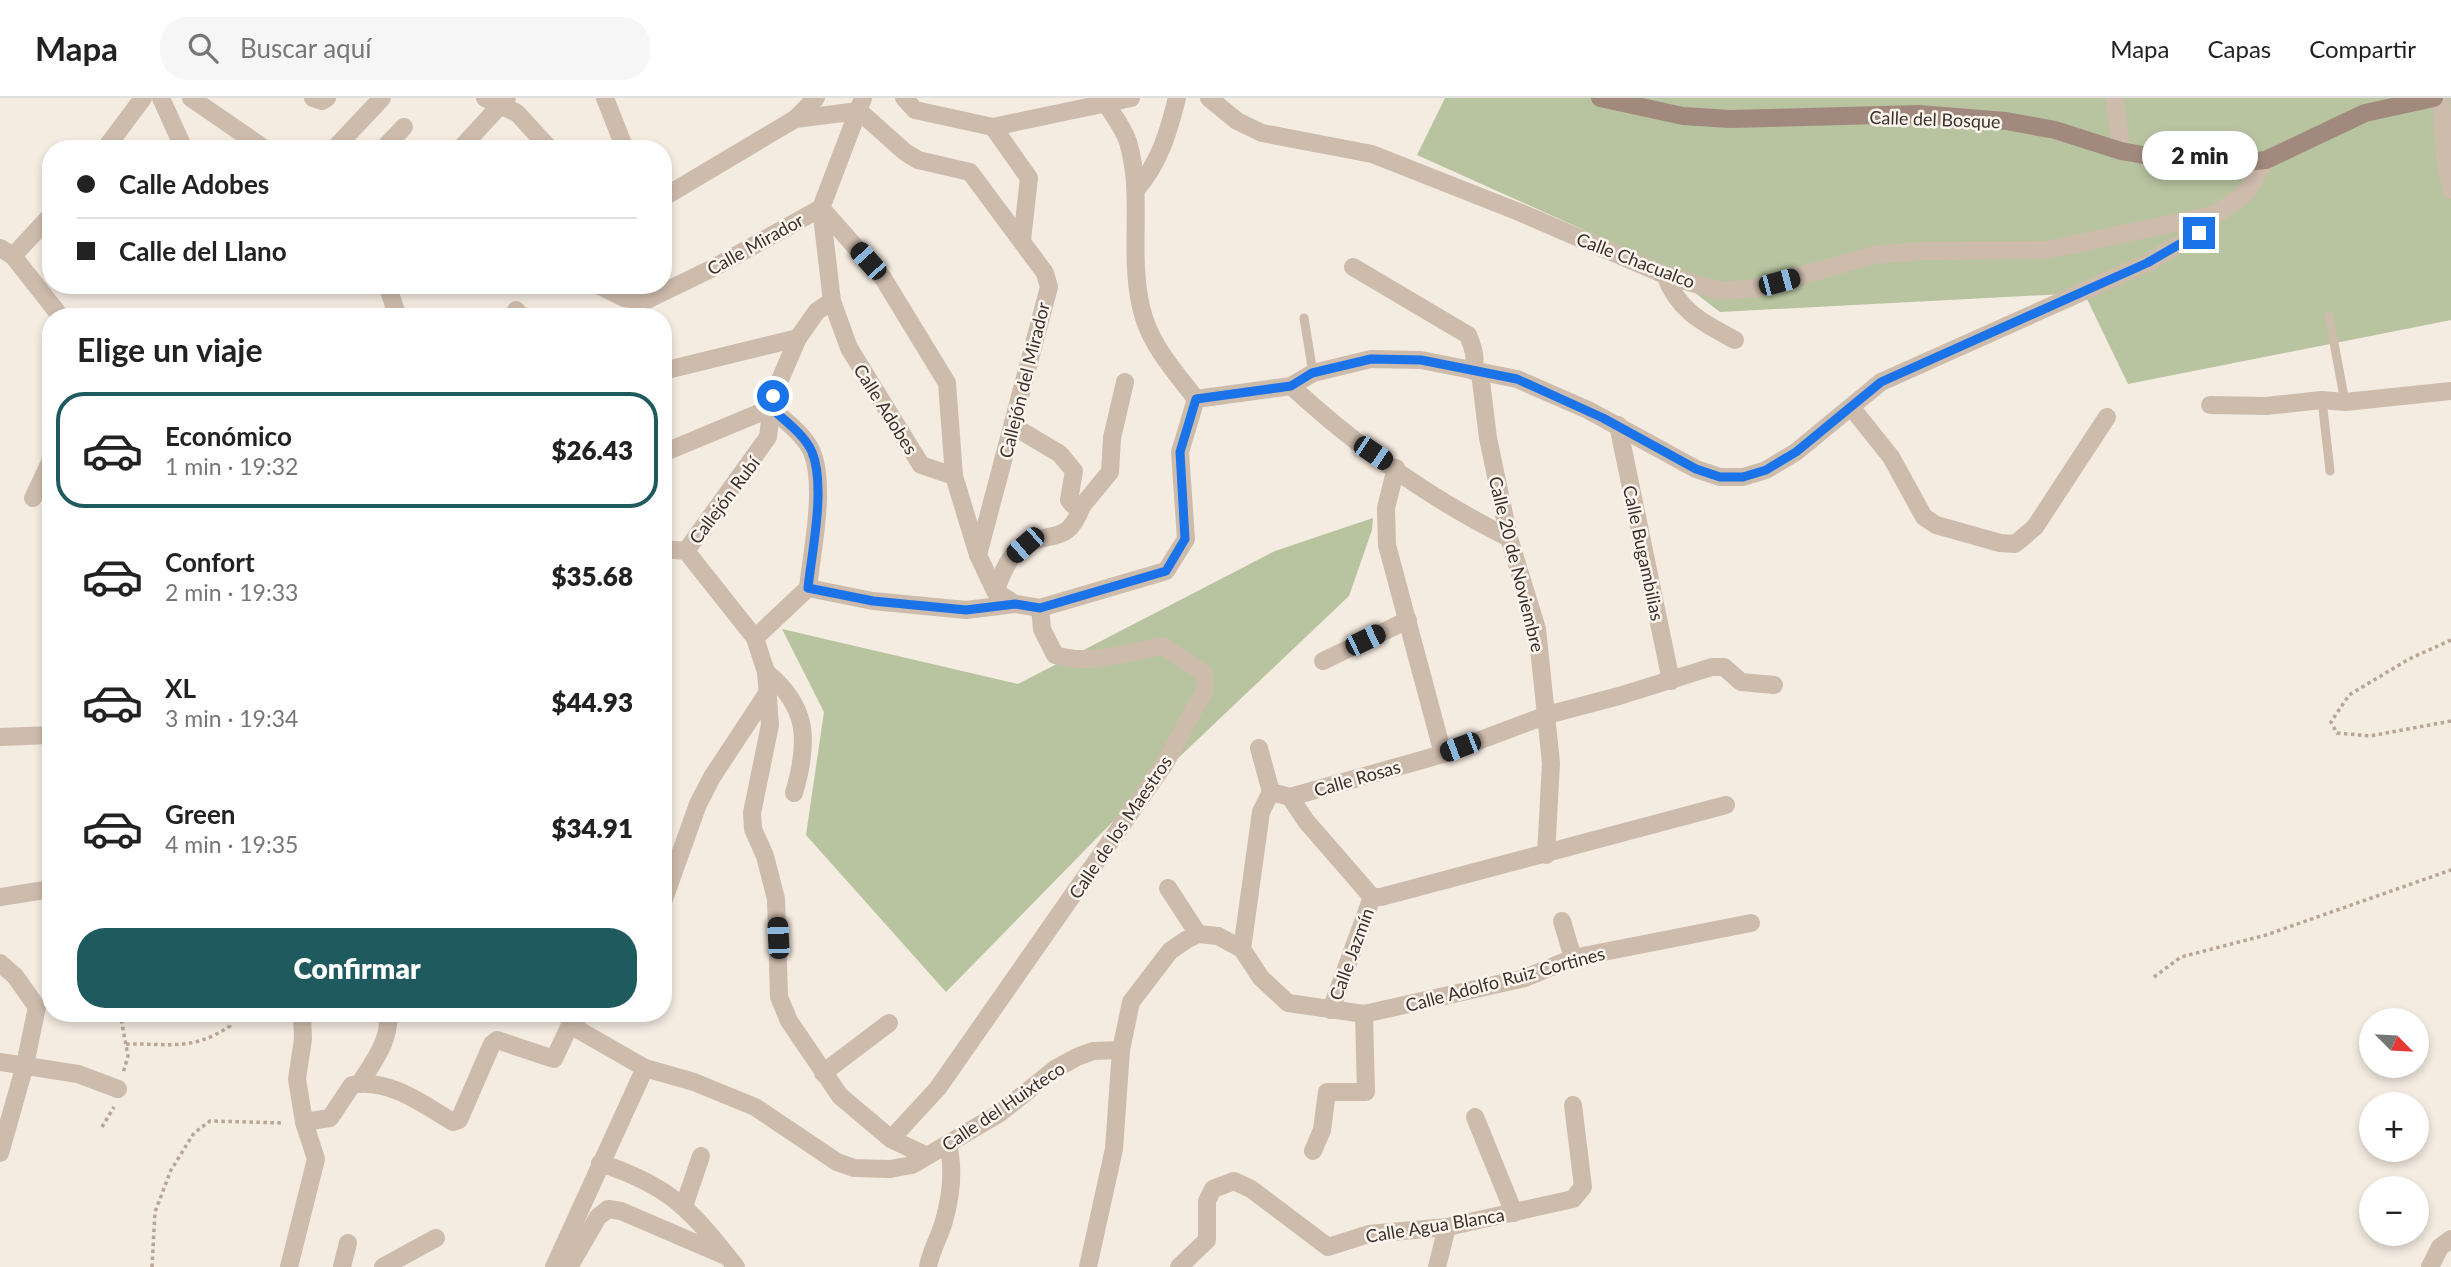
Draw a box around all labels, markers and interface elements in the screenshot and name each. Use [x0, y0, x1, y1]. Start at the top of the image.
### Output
search box [160, 17, 650, 80]
text: Mapa [35, 28, 118, 68]
icon: search [184, 29, 222, 67]
text: Buscar aquí [240, 32, 371, 64]
text: Mapa [2110, 34, 2169, 63]
text: Capas [2207, 34, 2271, 63]
text: Compartir [2309, 34, 2416, 63]
street label: Calle del Bosque [1869, 106, 2001, 132]
callout: 2 min [2141, 131, 2257, 180]
text: 2 min [2171, 141, 2229, 169]
text: Calle Adobes [119, 168, 269, 200]
street label: Calle Mirador [703, 208, 807, 279]
route end [2183, 217, 2215, 249]
street label: Calle Chacualco [1574, 227, 1698, 293]
text: Calle del Llano [119, 235, 287, 267]
car [847, 238, 890, 284]
car [1756, 266, 1803, 298]
street label: Callejón del Mirador [994, 299, 1054, 460]
text: Elige un viaje [77, 330, 262, 369]
street label: Calle Adobes [849, 360, 923, 459]
route start [757, 380, 789, 412]
icon: car [81, 419, 144, 482]
text: Económico [165, 420, 292, 452]
car [1350, 433, 1397, 473]
text: $26.43 [551, 434, 633, 466]
text: 1 min · 19:32 [165, 452, 298, 480]
street label: Callejón Rubí [684, 452, 764, 548]
street label: Calle 20 de Noviembre [1485, 474, 1549, 654]
street label: Calle Bugambilias [1619, 483, 1669, 623]
car [1003, 523, 1048, 567]
icon: car [81, 545, 144, 608]
text: Confort [165, 546, 255, 578]
text: $35.68 [551, 560, 633, 592]
text: 2 min · 19:33 [165, 578, 298, 606]
car [1342, 621, 1389, 659]
icon: car [81, 671, 144, 734]
text: XL [165, 672, 196, 704]
text: $44.93 [551, 686, 633, 718]
text: 3 min · 19:34 [165, 704, 298, 732]
car [1437, 730, 1484, 764]
street label: Calle de los Maestros [1064, 751, 1176, 903]
street label: Calle Rosas [1311, 755, 1403, 801]
icon: car [81, 797, 144, 860]
text: Green [165, 798, 235, 830]
text: $34.91 [551, 812, 633, 844]
text: 4 min · 19:35 [165, 830, 298, 858]
street label: Calle Jazmín [1324, 905, 1378, 1003]
car [767, 916, 790, 960]
button: Confirmar [77, 928, 637, 1008]
street label: Calle Adolfo Ruiz Cortines [1403, 942, 1607, 1016]
north arrow [2359, 1008, 2429, 1078]
map controls [2359, 1008, 2429, 1246]
street label: Calle del Huixteco [937, 1057, 1069, 1155]
button: + [2359, 1092, 2429, 1162]
button: − [2359, 1176, 2429, 1246]
street label: Calle Agua Blanca [1364, 1203, 1506, 1247]

